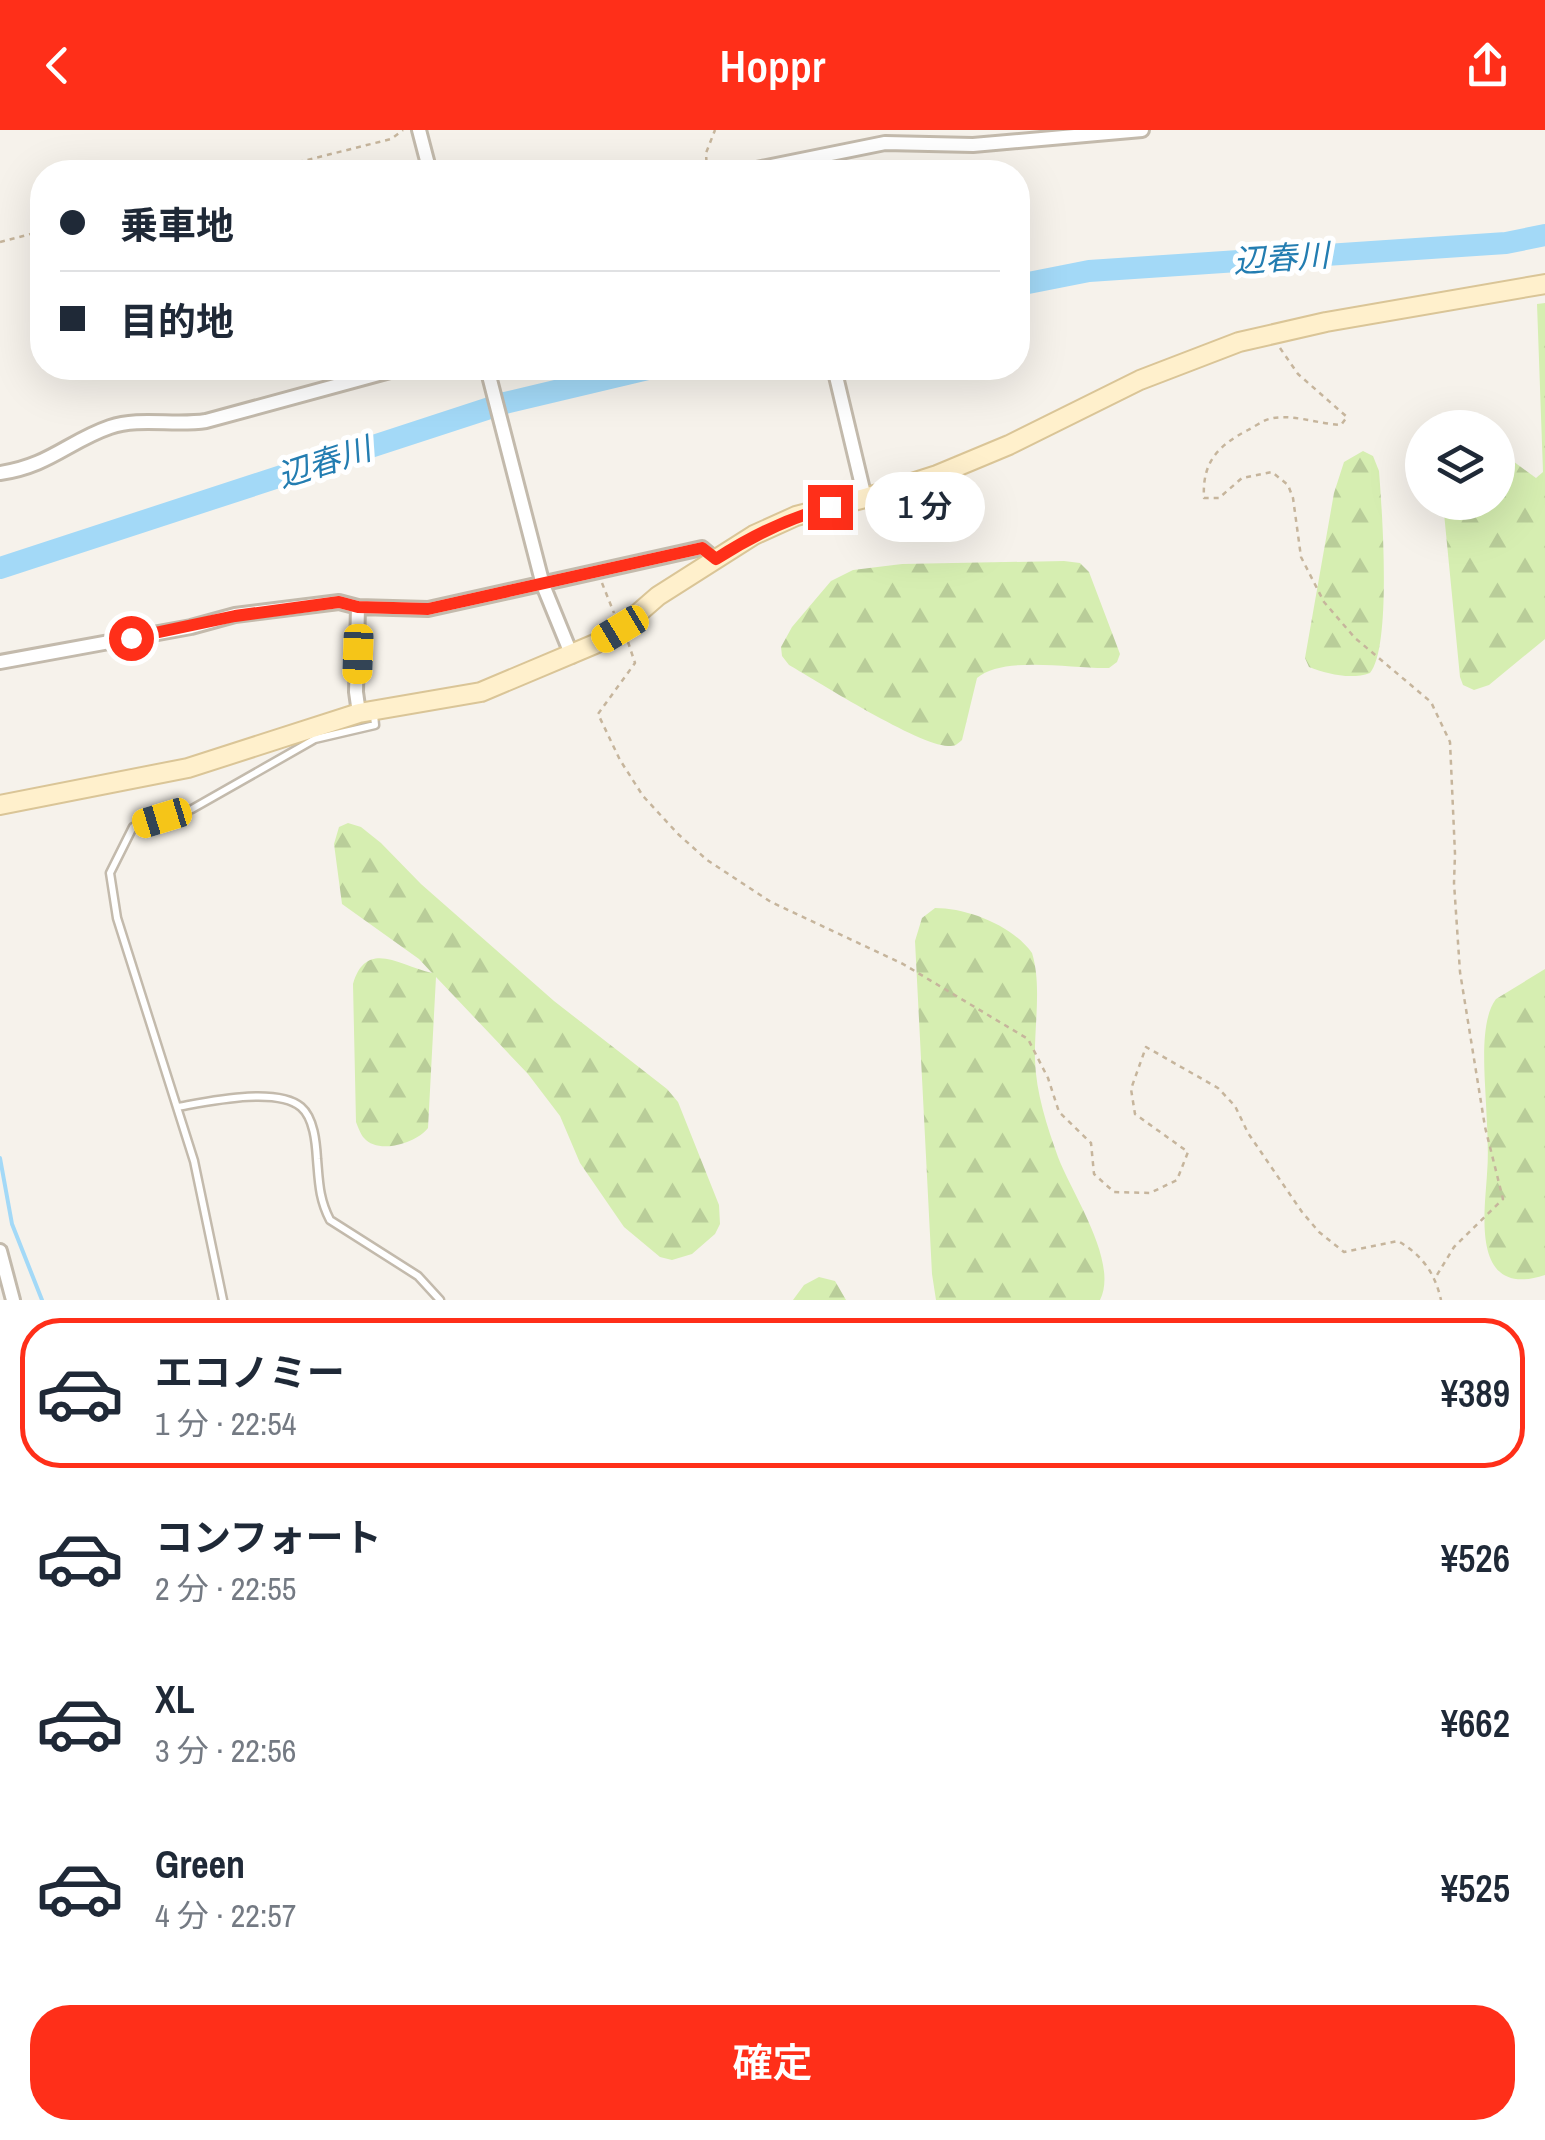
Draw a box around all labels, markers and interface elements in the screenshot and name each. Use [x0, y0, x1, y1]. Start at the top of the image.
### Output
text: Hoppr [720, 35, 825, 96]
icon: back [30, 38, 85, 93]
icon: share [1460, 38, 1515, 93]
text: 乗車地 [120, 200, 234, 251]
water label: 辺春川 [1232, 233, 1333, 283]
text: 目的地 [120, 296, 234, 347]
map controls [1405, 410, 1515, 520]
button: layers [1405, 410, 1515, 520]
water label: 辺春川 [272, 426, 379, 497]
callout: 1 分 [865, 472, 985, 542]
route end [808, 485, 853, 530]
text: 1 分 [898, 485, 952, 528]
car [587, 601, 653, 657]
route start [109, 616, 154, 661]
car [342, 623, 374, 685]
car [129, 795, 195, 841]
text: エコノミー [155, 1347, 345, 1398]
icon: car [35, 1348, 125, 1438]
text: ¥389 [1441, 1368, 1510, 1419]
text: 1 分 · 22:54 [155, 1402, 296, 1445]
text: コンフォート [155, 1512, 382, 1563]
icon: car [35, 1513, 125, 1603]
text: ¥526 [1441, 1533, 1510, 1584]
text: 2 分 · 22:55 [155, 1567, 296, 1610]
text: XL [155, 1674, 195, 1725]
icon: car [35, 1678, 125, 1768]
text: ¥662 [1441, 1698, 1510, 1749]
text: 3 分 · 22:56 [155, 1729, 296, 1772]
text: Green [155, 1839, 245, 1890]
icon: car [35, 1843, 125, 1933]
text: ¥525 [1441, 1863, 1510, 1914]
text: 4 分 · 22:57 [155, 1894, 296, 1937]
button: 確定 [30, 2005, 1515, 2120]

